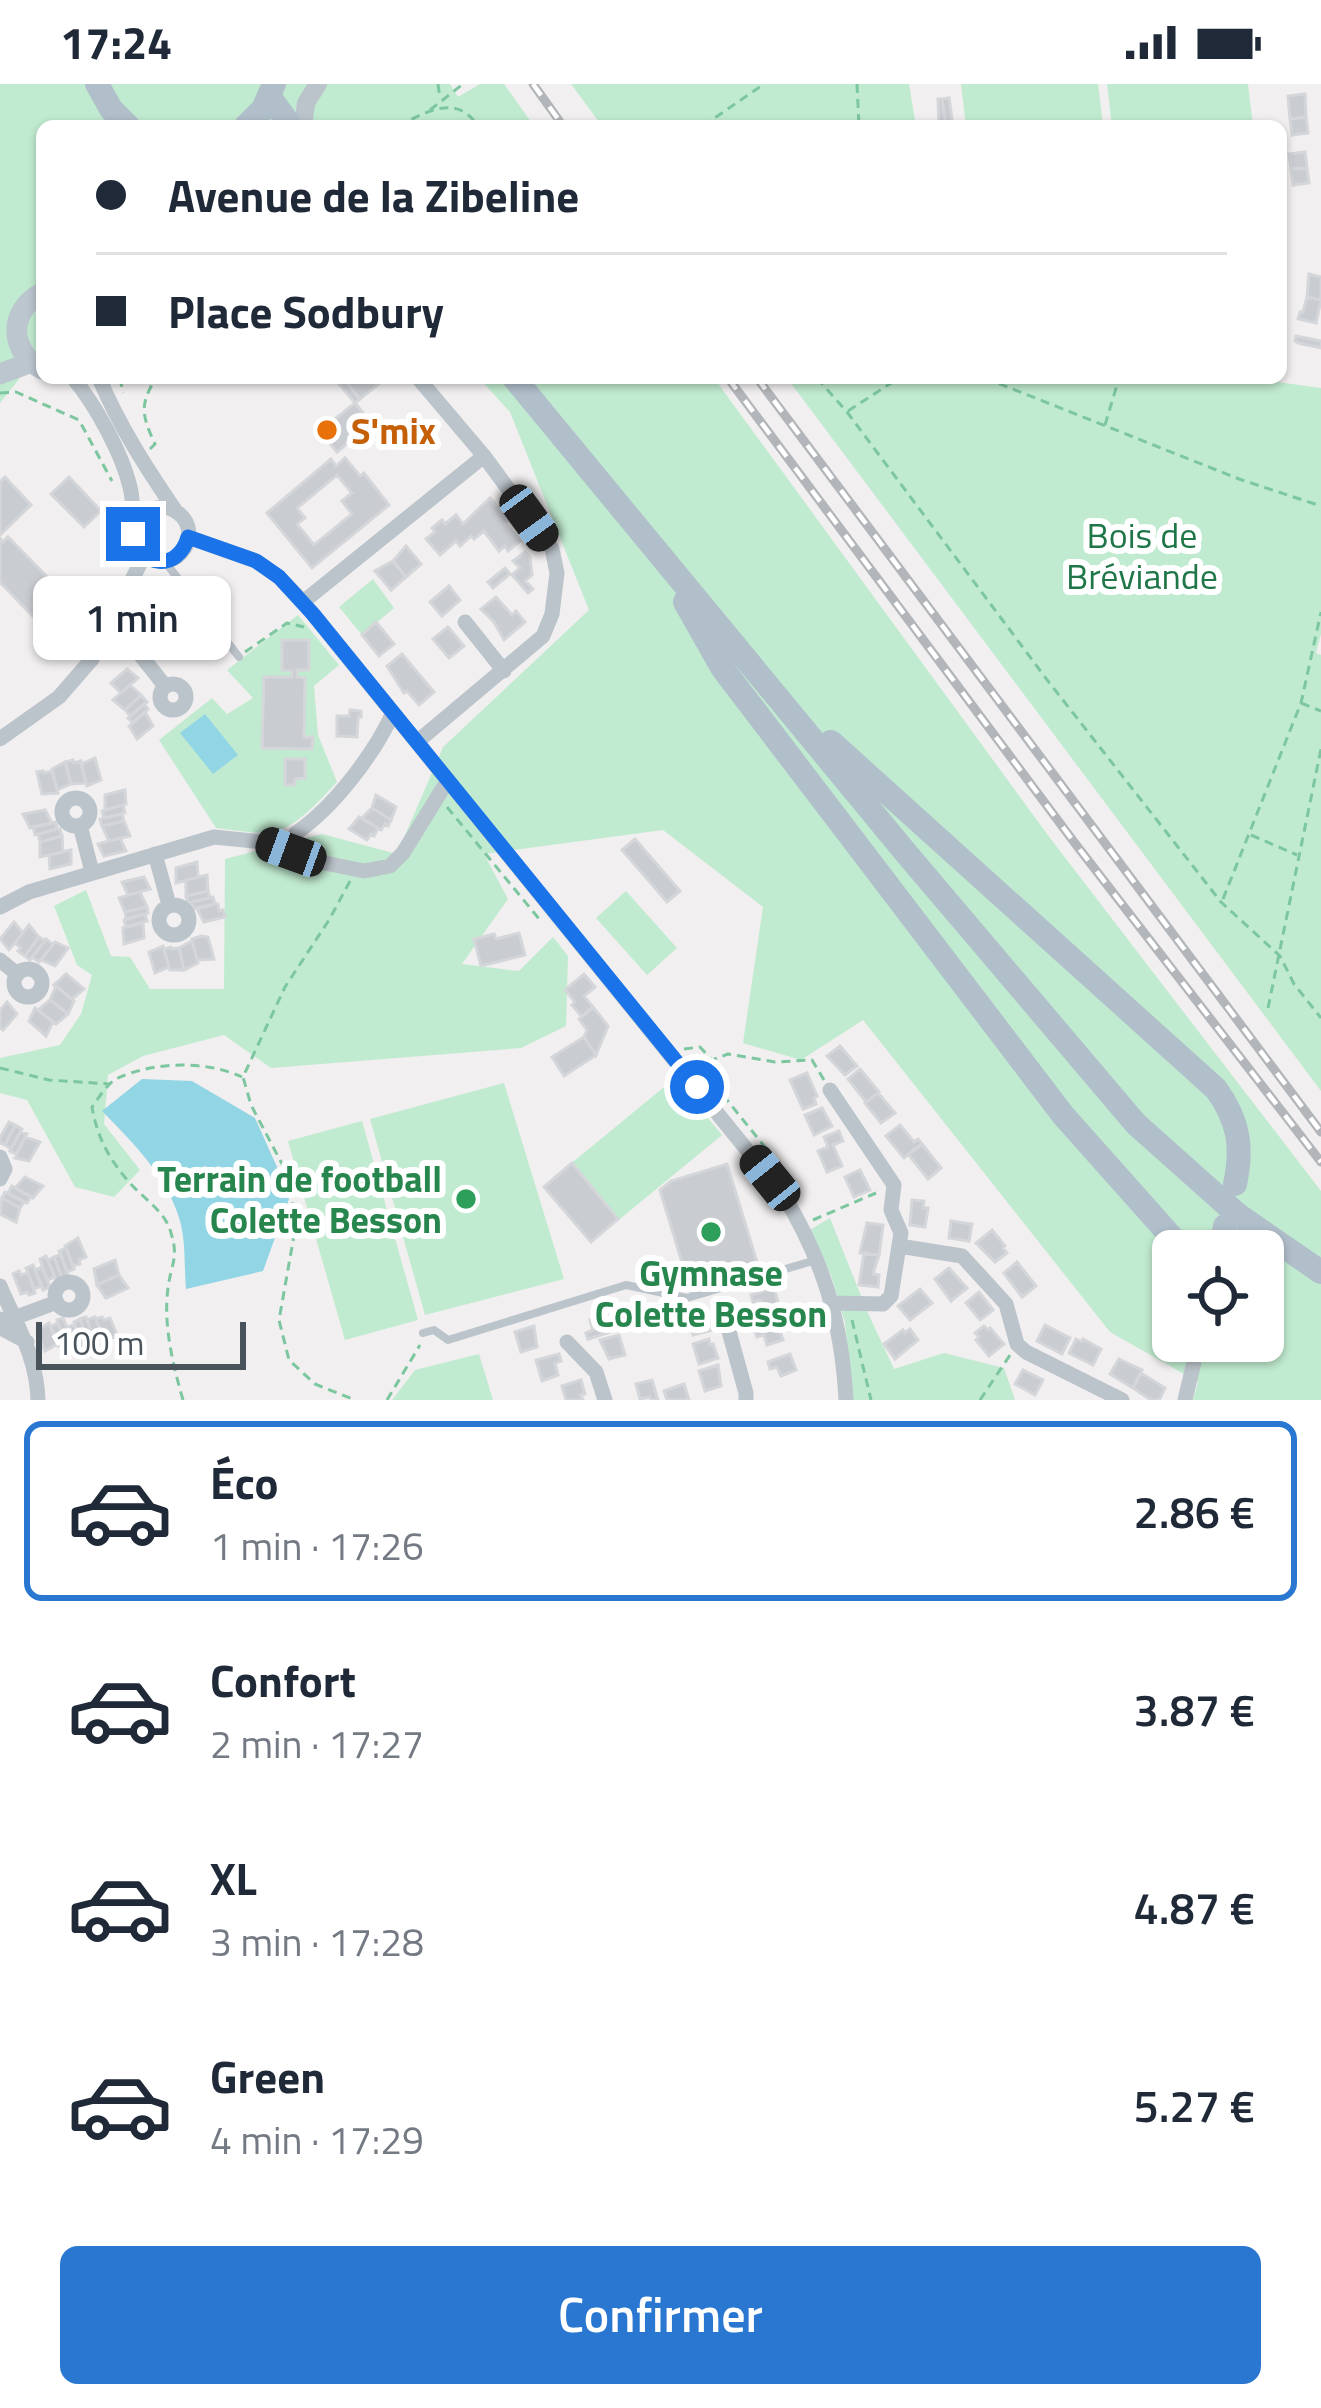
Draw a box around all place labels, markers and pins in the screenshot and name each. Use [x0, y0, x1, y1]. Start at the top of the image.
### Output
place label: S'mix [351, 403, 436, 458]
marker: S'mix [314, 417, 340, 443]
place label: Terrain de football Colette Besson [157, 1151, 442, 1247]
marker: Terrain de football Colette Besson [453, 1186, 479, 1212]
marker: Gymnase Colette Besson [698, 1219, 724, 1245]
place label: Gymnase Colette Besson [595, 1245, 827, 1341]

